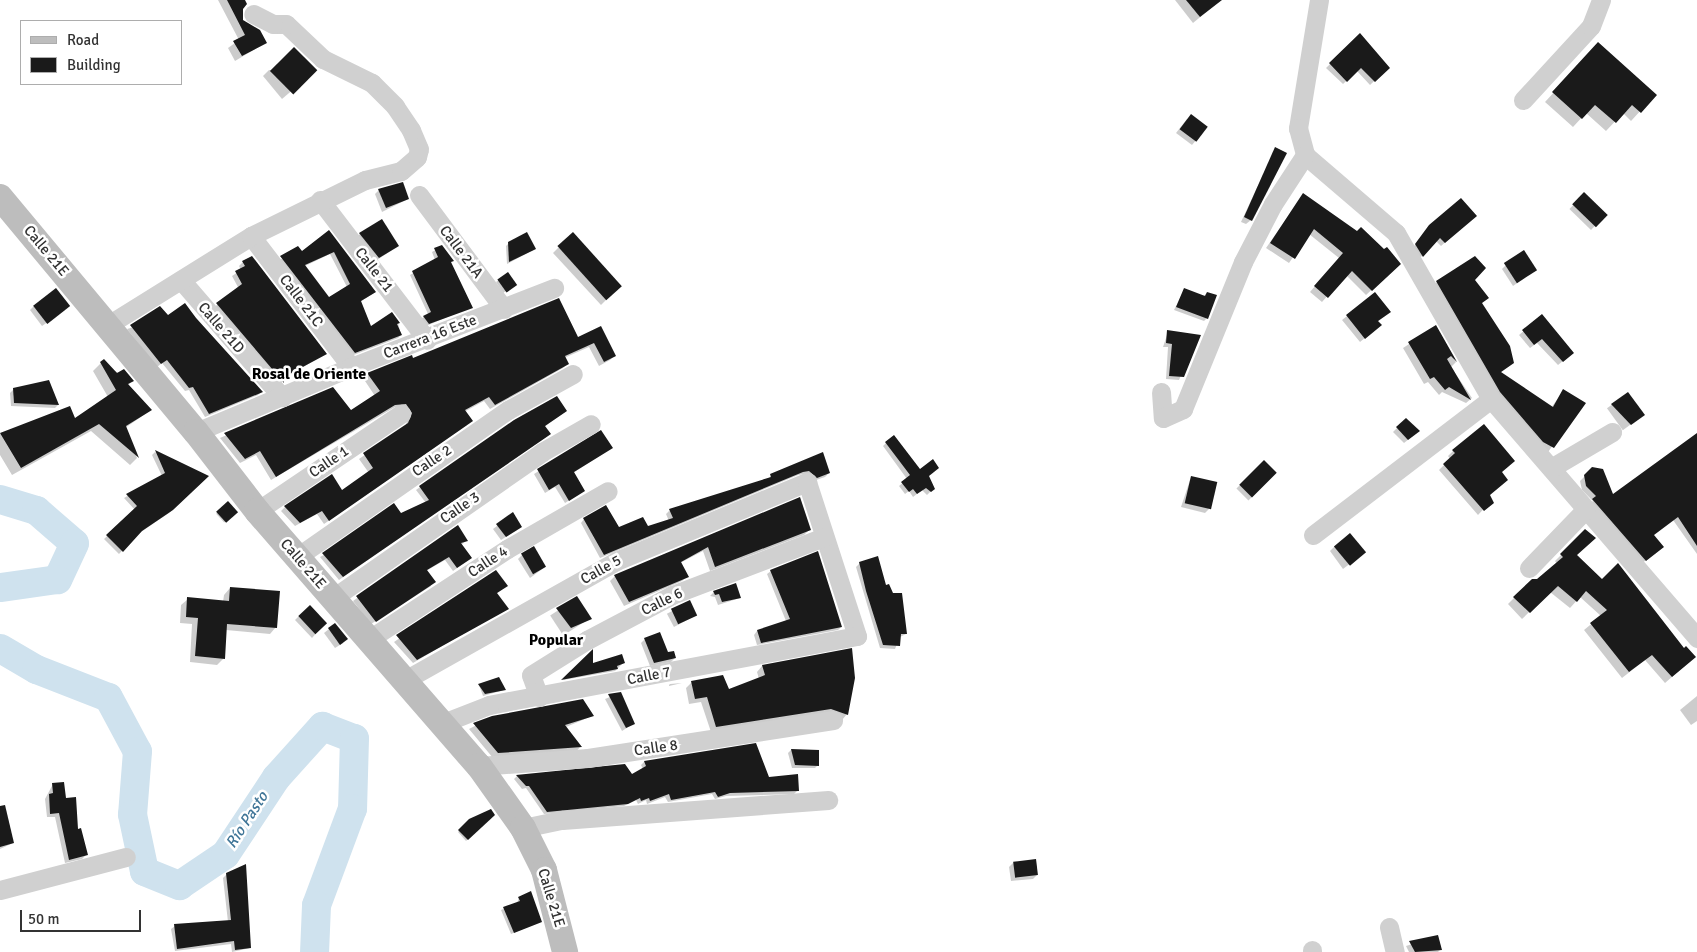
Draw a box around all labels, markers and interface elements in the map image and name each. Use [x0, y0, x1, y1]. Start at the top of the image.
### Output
legend [20, 20, 182, 85]
text: Road [67, 31, 99, 49]
text: Building [67, 56, 121, 74]
street label: Calle 21E [20, 222, 72, 280]
street label: Calle 21A [435, 222, 487, 282]
street label: Calle 21 [351, 244, 397, 296]
street label: Calle 21C [275, 271, 327, 331]
street label: Calle 21D [194, 299, 248, 357]
street label: Carrera 16 Este [381, 311, 479, 363]
district label: Rosal de Oriente [252, 364, 366, 384]
street label: Calle 2 [409, 441, 455, 481]
street label: Calle 1 [306, 442, 352, 482]
street label: Calle 3 [437, 488, 483, 528]
street label: Calle 21E [276, 535, 330, 593]
street label: Calle 4 [465, 542, 511, 582]
street label: Calle 5 [577, 551, 625, 589]
street label: Calle 6 [638, 584, 686, 620]
district label: Popular [529, 630, 583, 650]
street label: Calle 7 [626, 663, 672, 689]
street label: Calle 8 [633, 736, 679, 760]
water label: Río Pasto [222, 788, 272, 852]
street label: Calle 21E [534, 866, 568, 930]
scale bar [22, 900, 144, 932]
text: 50 m [28, 910, 59, 928]

